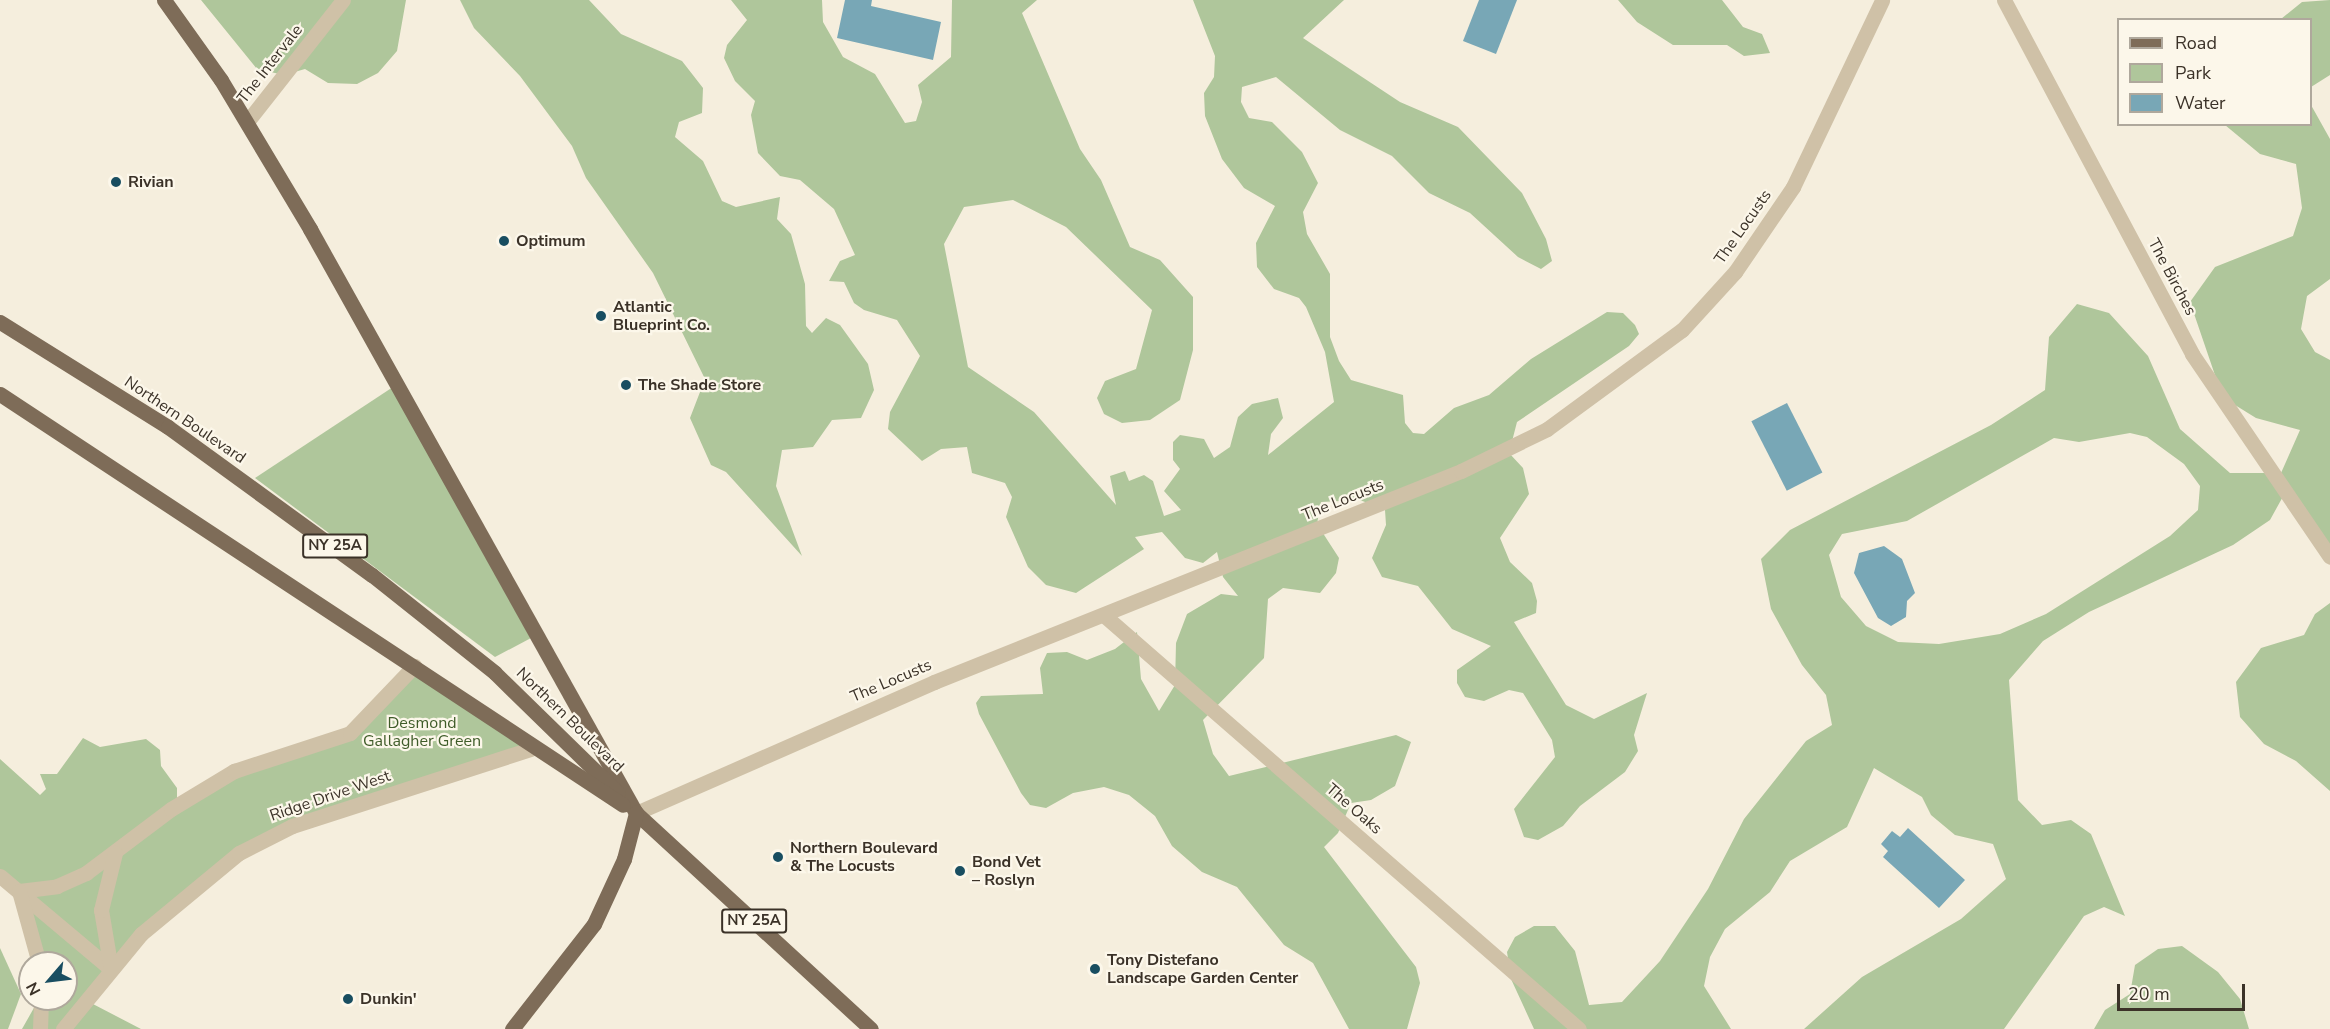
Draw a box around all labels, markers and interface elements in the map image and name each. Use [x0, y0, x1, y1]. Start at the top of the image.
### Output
legend [2117, 18, 2312, 126]
street label: The Intervale [233, 21, 307, 107]
text: Road [2175, 31, 2217, 55]
text: Park [2175, 61, 2211, 85]
text: Water [2175, 91, 2226, 115]
place label: Rivian [128, 172, 174, 192]
marker: Rivian [109, 175, 123, 189]
street label: The Locusts [1710, 186, 1776, 268]
place label: Optimum [516, 231, 586, 251]
marker: Optimum [497, 234, 511, 248]
street label: The Birches [2144, 235, 2200, 319]
place label: Atlantic Blueprint Co. [613, 297, 710, 335]
marker: Atlantic Blueprint Co. [594, 309, 608, 323]
street label: Northern Boulevard [121, 372, 249, 468]
place label: The Shade Store [638, 375, 761, 395]
marker: The Shade Store [619, 378, 633, 392]
street label: The Locusts [1299, 475, 1387, 525]
road number: NY 25A [302, 534, 368, 558]
street label: The Locusts [848, 655, 934, 707]
street label: Northern Boulevard [512, 664, 628, 776]
park label: Desmond Gallagher Green [363, 713, 481, 751]
street label: Ridge Drive West [267, 766, 393, 826]
street label: The Oaks [1322, 780, 1386, 838]
place label: Northern Boulevard & The Locusts [790, 838, 938, 876]
marker: Northern Boulevard & The Locusts [771, 850, 785, 864]
place label: Bond Vet – Roslyn [972, 852, 1041, 890]
marker: Bond Vet – Roslyn [953, 864, 967, 878]
road number: NY 25A [721, 909, 787, 933]
place label: Tony Distefano Landscape Garden Center [1107, 950, 1298, 988]
north arrow [18, 951, 78, 1011]
marker: Tony Distefano Landscape Garden Center [1088, 962, 1102, 976]
scale bar [2120, 972, 2248, 1010]
text: N [21, 978, 46, 999]
text: 20 m [2128, 982, 2170, 1006]
place label: Dunkin' [360, 989, 417, 1009]
marker: Dunkin' [341, 992, 355, 1006]

